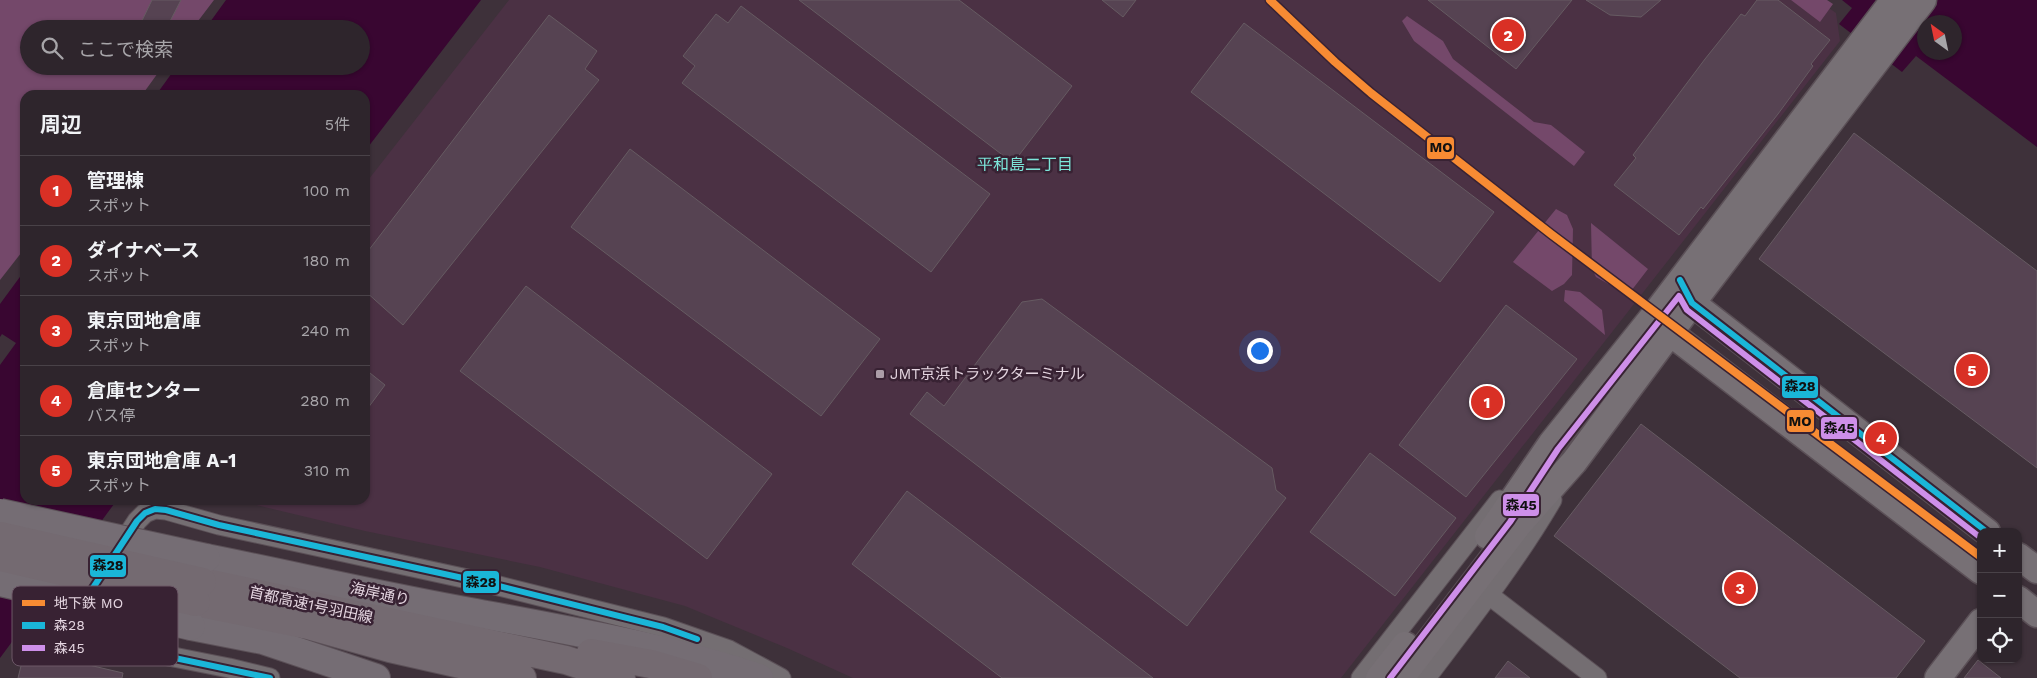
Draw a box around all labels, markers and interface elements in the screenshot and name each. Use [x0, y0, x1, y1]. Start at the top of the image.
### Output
north arrow [1917, 15, 1962, 60]
pin: 2 [1492, 16, 1524, 54]
search box [20, 20, 370, 75]
icon: search [38, 34, 66, 62]
text: ここで検索 [78, 38, 173, 61]
text: 周辺 [40, 112, 82, 137]
text: 5件 [325, 115, 350, 134]
line badge: MO [1426, 136, 1455, 160]
text: MO [1429, 139, 1453, 155]
district label: 平和島二丁目 [977, 155, 1073, 174]
text: 管理棟 [87, 169, 144, 192]
text: 1 [53, 181, 59, 200]
text: 100 m [303, 181, 350, 200]
text: スポット [87, 196, 151, 215]
text: ダイナベース [87, 239, 200, 262]
text: 2 [51, 251, 61, 270]
text: 180 m [303, 251, 350, 270]
text: スポット [87, 266, 151, 285]
text: 東京団地倉庫 [87, 309, 201, 332]
text: 3 [51, 321, 61, 340]
text: 240 m [301, 321, 350, 340]
text: スポット [87, 336, 151, 355]
your location [1247, 338, 1273, 364]
pin: 5 [1956, 351, 1988, 389]
place label: JMT京浜トラックターミナル [890, 365, 1085, 383]
marker: JMT京浜トラックターミナル [874, 368, 886, 380]
line badge: 森28 [1781, 375, 1819, 399]
text: 森28 [1784, 378, 1816, 394]
text: 倉庫センター [87, 379, 201, 402]
pin: 1 [1471, 383, 1503, 421]
text: 4 [51, 391, 61, 410]
text: 280 m [300, 391, 350, 410]
text: バス停 [87, 406, 135, 425]
line badge: MO [1786, 409, 1815, 433]
text: MO [1788, 413, 1812, 429]
line badge: 森45 [1820, 416, 1858, 440]
pin: 4 [1865, 419, 1897, 457]
text: 森45 [1823, 420, 1855, 436]
text: 東京団地倉庫 A-1 [87, 449, 236, 472]
text: 5 [51, 461, 61, 480]
text: 310 m [304, 461, 350, 480]
text: スポット [87, 476, 151, 495]
line badge: 森45 [1502, 493, 1540, 517]
text: 森45 [1505, 497, 1537, 513]
map controls [1977, 528, 2022, 663]
button: + [1977, 528, 2022, 573]
line badge: 森28 [89, 554, 127, 578]
text: 森28 [92, 557, 124, 573]
pin: 3 [1724, 569, 1756, 607]
line badge: 森28 [462, 570, 500, 594]
button: − [1977, 573, 2022, 618]
text: 森28 [465, 574, 497, 590]
street label: 海岸通り [349, 579, 411, 609]
street label: 首都高速1号羽田線 [248, 583, 374, 627]
legend [12, 586, 178, 666]
text: 地下鉄 MO [54, 595, 123, 611]
text: 森28 [54, 617, 85, 633]
button: locate [1977, 618, 2022, 663]
text: 森45 [54, 640, 85, 656]

